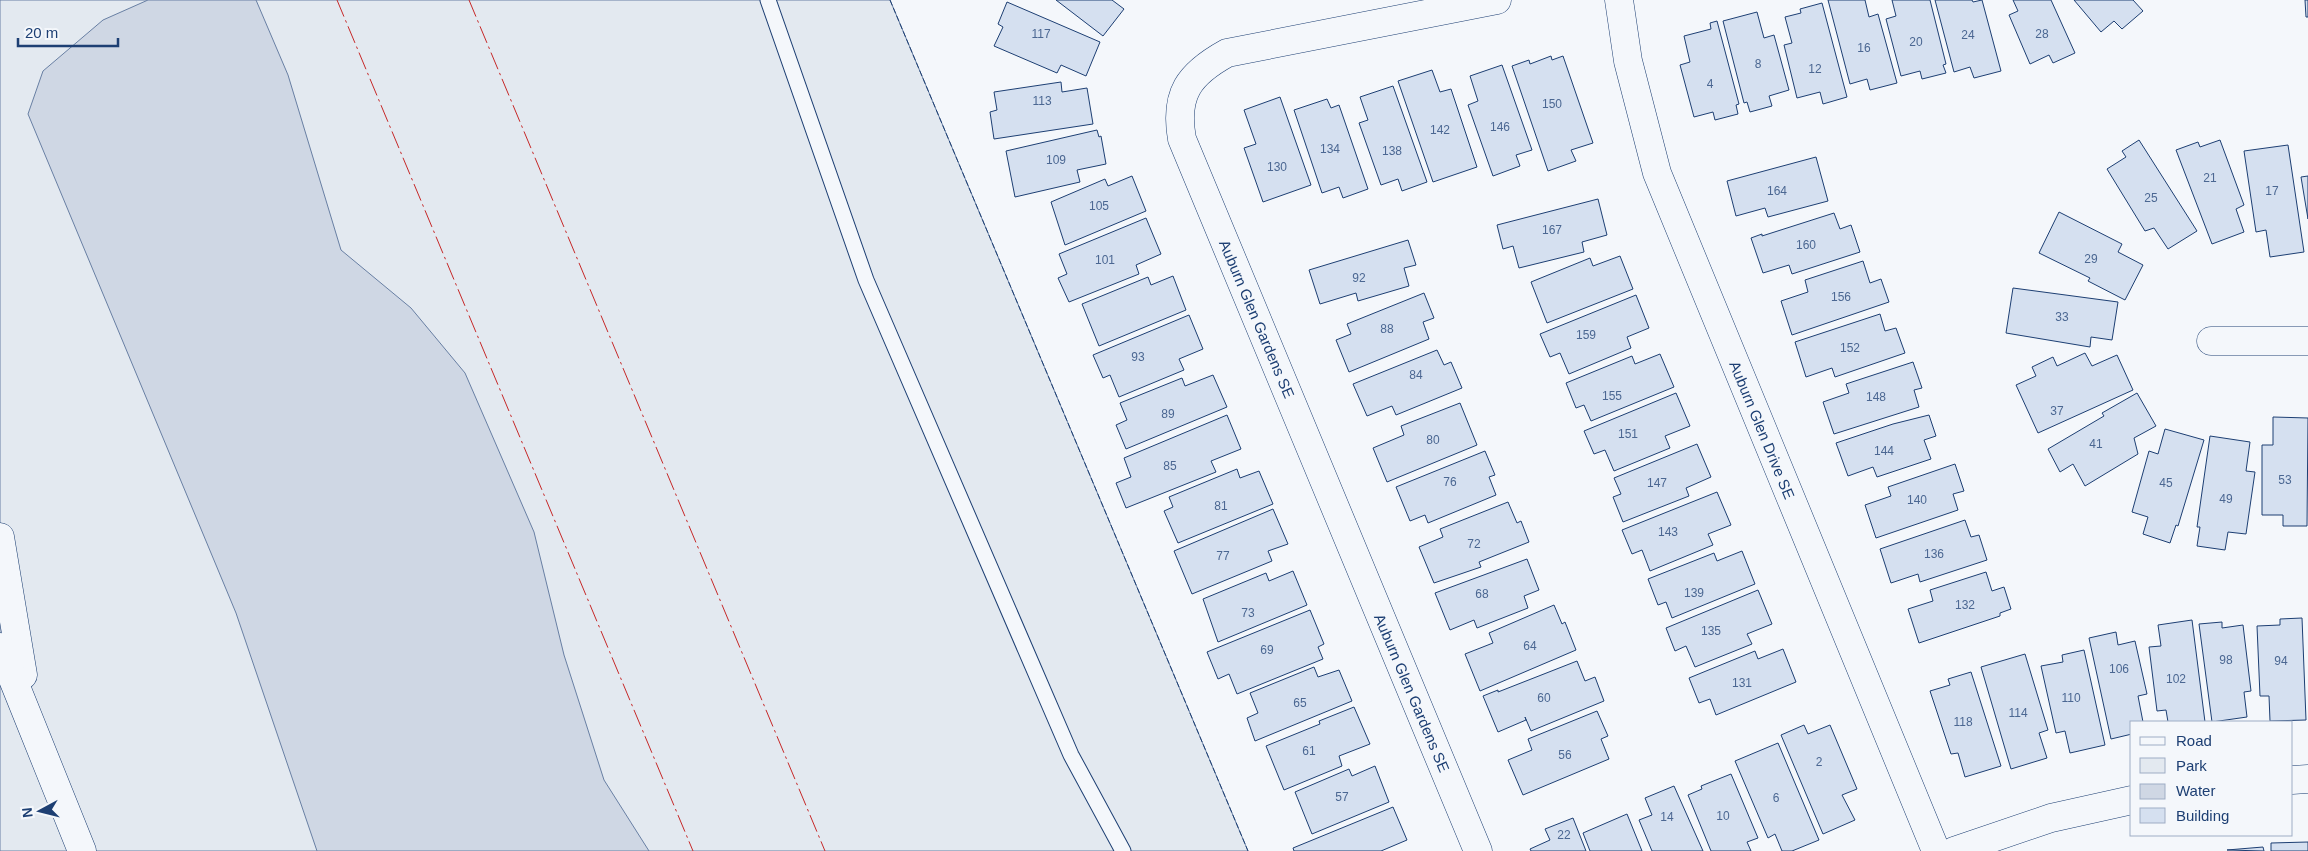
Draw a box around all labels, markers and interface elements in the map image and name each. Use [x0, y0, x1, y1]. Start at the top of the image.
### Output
scale bar [18, 15, 118, 47]
text: 20 m [25, 24, 58, 41]
house number: 117 [1031, 27, 1051, 41]
house number: 28 [2035, 27, 2049, 41]
house number: 24 [1961, 28, 1975, 42]
house number: 20 [1909, 35, 1923, 49]
house number: 16 [1857, 41, 1871, 55]
house number: 8 [1755, 57, 1762, 71]
house number: 12 [1808, 62, 1822, 76]
house number: 4 [1707, 77, 1714, 91]
house number: 113 [1032, 94, 1052, 108]
house number: 150 [1542, 97, 1562, 111]
house number: 146 [1490, 120, 1510, 134]
house number: 142 [1430, 123, 1450, 137]
house number: 134 [1320, 142, 1340, 156]
house number: 138 [1382, 144, 1402, 158]
house number: 109 [1046, 153, 1066, 167]
house number: 130 [1267, 160, 1287, 174]
house number: 21 [2203, 171, 2217, 185]
house number: 164 [1767, 184, 1787, 198]
house number: 17 [2265, 184, 2279, 198]
house number: 25 [2144, 191, 2158, 205]
house number: 105 [1089, 199, 1109, 213]
house number: 167 [1542, 223, 1562, 237]
street label: Auburn Glen Gardens SE [1216, 237, 1298, 401]
house number: 160 [1796, 238, 1816, 252]
house number: 29 [2084, 252, 2098, 266]
house number: 101 [1095, 253, 1115, 267]
house number: 92 [1352, 271, 1366, 285]
house number: 156 [1831, 290, 1851, 304]
house number: 33 [2055, 310, 2069, 324]
house number: 88 [1380, 322, 1394, 336]
house number: 159 [1576, 328, 1596, 342]
house number: 152 [1840, 341, 1860, 355]
house number: 93 [1131, 350, 1145, 364]
street label: Auburn Glen Drive SE [1727, 358, 1799, 501]
house number: 84 [1409, 368, 1423, 382]
house number: 155 [1602, 389, 1622, 403]
house number: 148 [1866, 390, 1886, 404]
house number: 37 [2050, 404, 2064, 418]
house number: 89 [1161, 407, 1175, 421]
house number: 151 [1618, 427, 1638, 441]
house number: 80 [1426, 433, 1440, 447]
house number: 41 [2089, 437, 2103, 451]
house number: 144 [1874, 444, 1894, 458]
house number: 85 [1163, 459, 1177, 473]
house number: 53 [2278, 473, 2292, 487]
house number: 76 [1443, 475, 1457, 489]
house number: 147 [1647, 476, 1667, 490]
house number: 45 [2159, 476, 2173, 490]
house number: 49 [2219, 492, 2233, 506]
house number: 140 [1907, 493, 1927, 507]
house number: 81 [1214, 499, 1228, 513]
house number: 143 [1658, 525, 1678, 539]
house number: 72 [1467, 537, 1481, 551]
house number: 136 [1924, 547, 1944, 561]
house number: 77 [1216, 549, 1230, 563]
house number: 139 [1684, 586, 1704, 600]
house number: 68 [1475, 587, 1489, 601]
house number: 132 [1955, 598, 1975, 612]
house number: 73 [1241, 606, 1255, 620]
street label: Auburn Glen Gardens SE [1371, 611, 1453, 775]
house number: 135 [1701, 624, 1721, 638]
house number: 64 [1523, 639, 1537, 653]
house number: 69 [1260, 643, 1274, 657]
house number: 98 [2219, 653, 2233, 667]
house number: 94 [2274, 654, 2288, 668]
house number: 106 [2109, 662, 2129, 676]
house number: 102 [2166, 672, 2186, 686]
house number: 131 [1732, 676, 1752, 690]
house number: 60 [1537, 691, 1551, 705]
house number: 110 [2061, 691, 2081, 705]
house number: 65 [1293, 696, 1307, 710]
house number: 114 [2008, 706, 2028, 720]
house number: 118 [1953, 715, 1973, 729]
legend [2130, 721, 2293, 836]
text: Road [2176, 732, 2212, 749]
house number: 61 [1302, 744, 1316, 758]
house number: 56 [1558, 748, 1572, 762]
house number: 2 [1816, 755, 1823, 769]
text: Park [2176, 757, 2207, 774]
text: Water [2176, 782, 2215, 799]
north arrow [15, 786, 65, 836]
house number: 57 [1335, 790, 1349, 804]
house number: 6 [1773, 791, 1780, 805]
text: N [19, 807, 36, 819]
text: Building [2176, 807, 2229, 824]
house number: 10 [1716, 809, 1730, 823]
house number: 14 [1660, 810, 1674, 824]
house number: 22 [1557, 828, 1571, 842]

